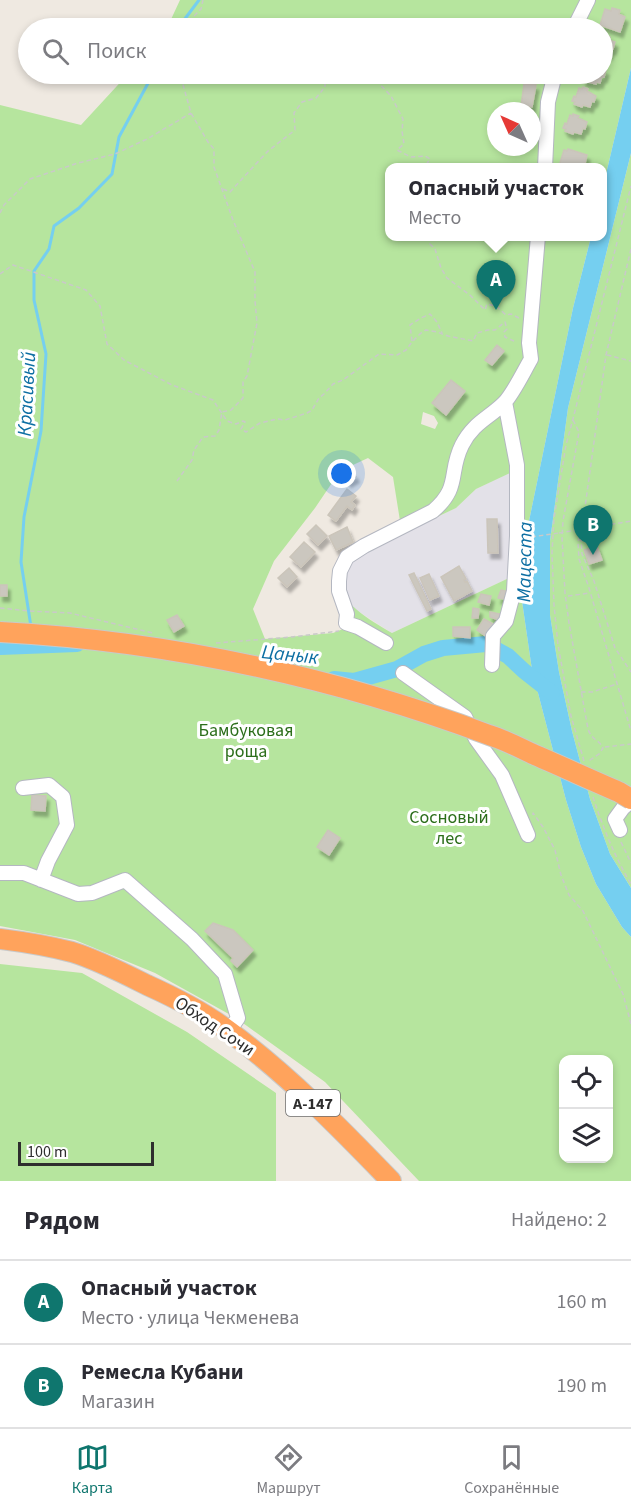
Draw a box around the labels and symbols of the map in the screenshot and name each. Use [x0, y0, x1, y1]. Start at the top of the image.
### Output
north arrow [487, 102, 541, 156]
pin: A [476, 260, 516, 310]
water label: Красивый [11, 351, 43, 437]
your location [327, 459, 356, 488]
pin: B [574, 506, 612, 555]
water label: Мацеста [510, 521, 540, 603]
water label: Цанык [260, 638, 320, 672]
park label: Бамбуковая роща [199, 718, 293, 764]
park label: Сосновый лес [409, 805, 489, 851]
street label: Обход Сочи [170, 990, 260, 1062]
road number: А-147 [286, 1090, 340, 1116]
scale bar [18, 1139, 154, 1166]

